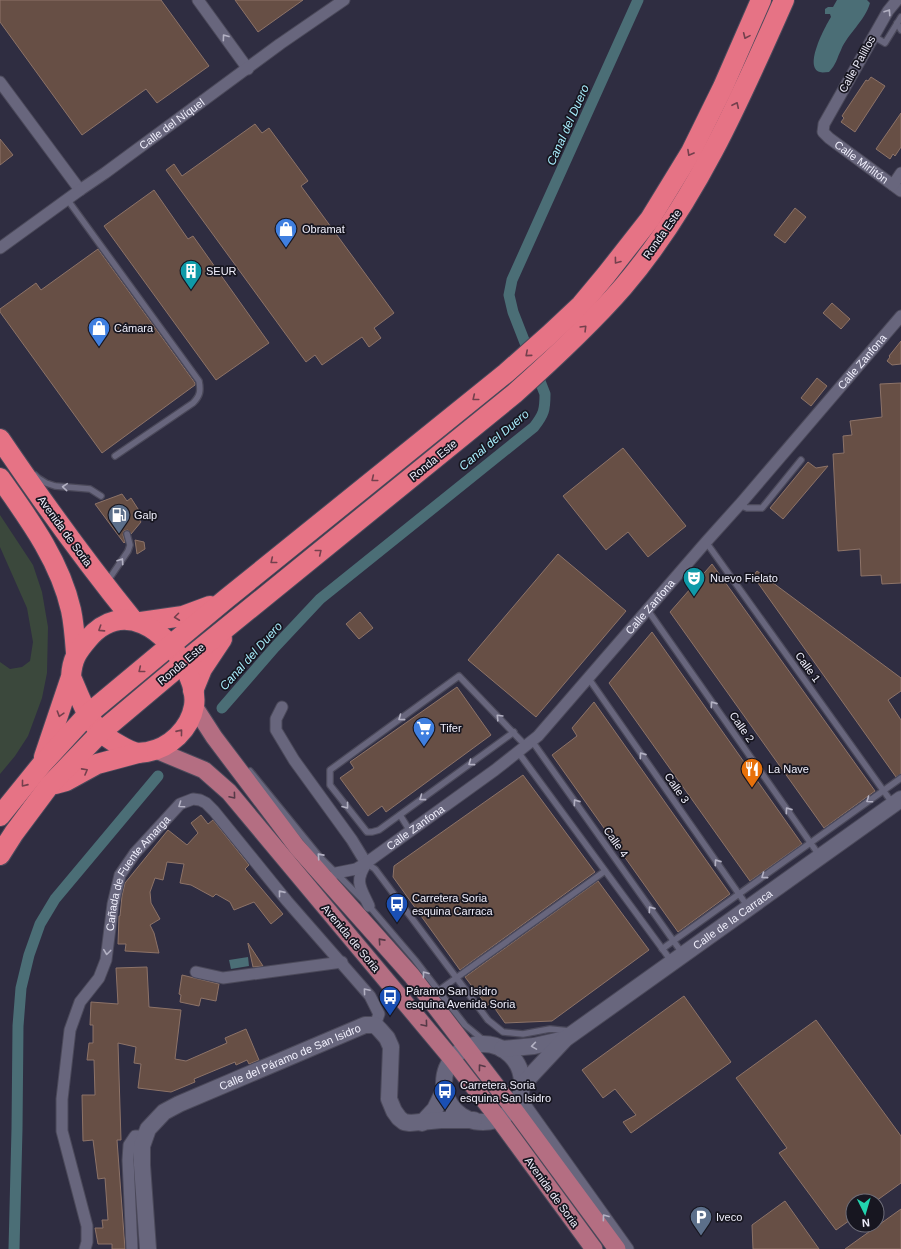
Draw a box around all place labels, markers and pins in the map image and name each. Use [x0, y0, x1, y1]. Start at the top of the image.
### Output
shop icon: Obramat [273, 216, 299, 249]
place label: Obramat [302, 223, 345, 235]
building icon: SEUR [178, 258, 204, 291]
place label: SEUR [206, 265, 237, 277]
shop icon: Cámara [86, 315, 112, 348]
place label: Cámara [114, 322, 154, 334]
fuel station icon: Galp [106, 502, 132, 535]
place label: Galp [134, 509, 157, 521]
theatre icon: Nuevo Fielato [681, 565, 707, 598]
place label: Nuevo Fielato [710, 572, 778, 584]
supermarket icon: Tifer [411, 715, 437, 748]
place label: Tifer [440, 722, 462, 734]
restaurant icon: La Nave [739, 756, 765, 789]
place label: La Nave [768, 763, 809, 775]
bus stop icon: Carretera Soria esquina Carraca [384, 891, 410, 924]
place label: Carretera Soria esquina Carraca [412, 892, 494, 917]
bus stop icon: Páramo San Isidro esquina Avenida Soria [377, 984, 403, 1017]
place label: Páramo San Isidro esquina Avenida Soria [406, 985, 516, 1010]
bus stop icon: Carretera Soria esquina San Isidro [432, 1078, 458, 1111]
place label: Carretera Soria esquina San Isidro [460, 1079, 551, 1104]
parking icon: Iveco [688, 1204, 714, 1237]
place label: Iveco [716, 1211, 742, 1223]

